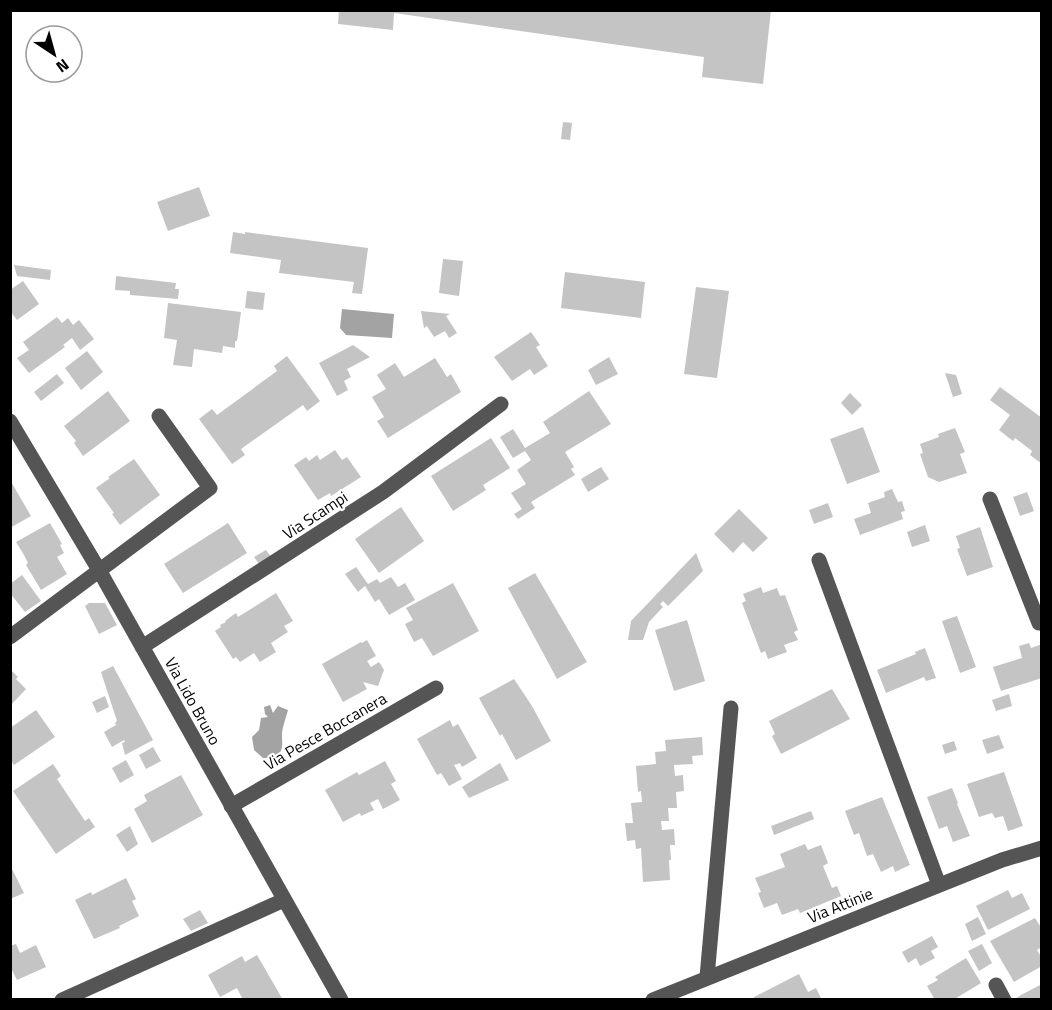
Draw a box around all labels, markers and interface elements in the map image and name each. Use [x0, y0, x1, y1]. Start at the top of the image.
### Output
north arrow [24, 24, 84, 84]
text: N [51, 53, 74, 79]
street label: Via Scampi [278, 485, 352, 545]
street label: Via Lido Bruno [159, 653, 227, 749]
street label: Via Pesce Boccanera [259, 686, 391, 776]
street label: Via Attinie [804, 881, 876, 929]

